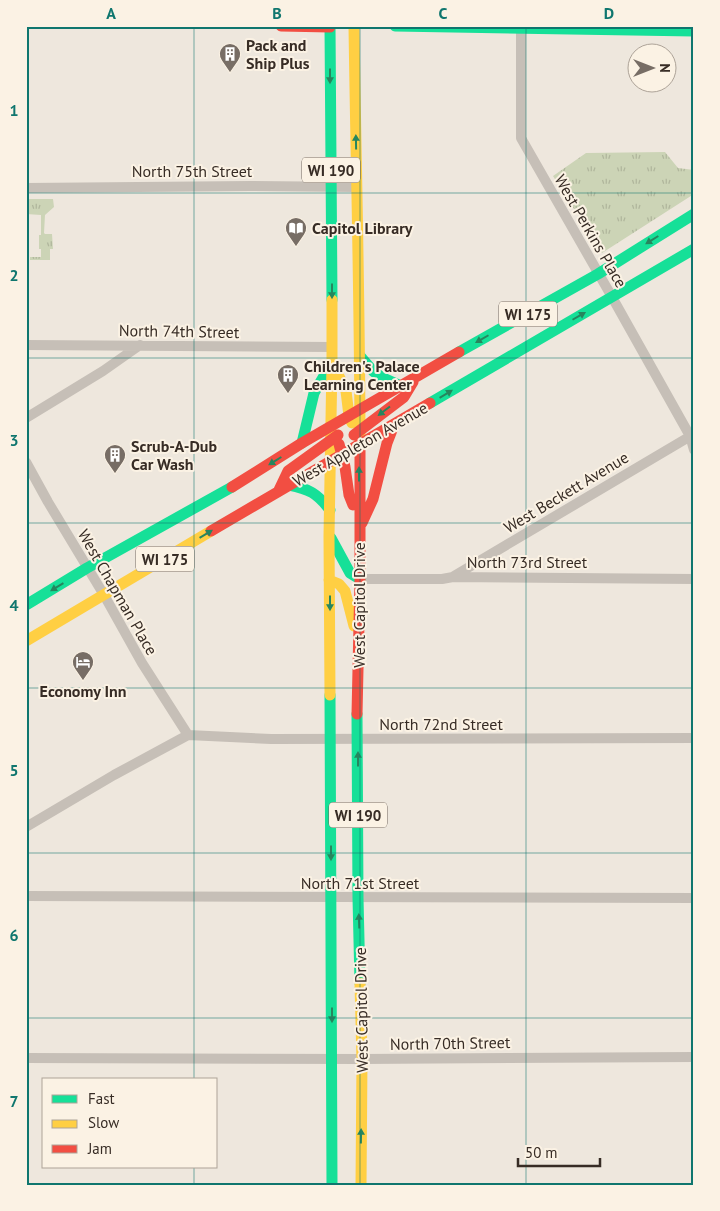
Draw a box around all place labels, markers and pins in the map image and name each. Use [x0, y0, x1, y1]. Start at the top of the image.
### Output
place label: Pack and Ship Plus [246, 35, 310, 73]
building icon: Pack and Ship Plus [218, 42, 242, 73]
library icon: Capitol Library [284, 216, 308, 247]
place label: Capitol Library [312, 218, 413, 238]
place label: Children's Palace Learning Center [304, 356, 420, 394]
building icon: Children's Palace Learning Center [276, 363, 300, 394]
place label: Scrub-A-Dub Car Wash [131, 436, 217, 474]
building icon: Scrub-A-Dub Car Wash [103, 443, 127, 474]
hotel icon: Economy Inn [71, 650, 95, 681]
place label: Economy Inn [40, 681, 126, 701]

